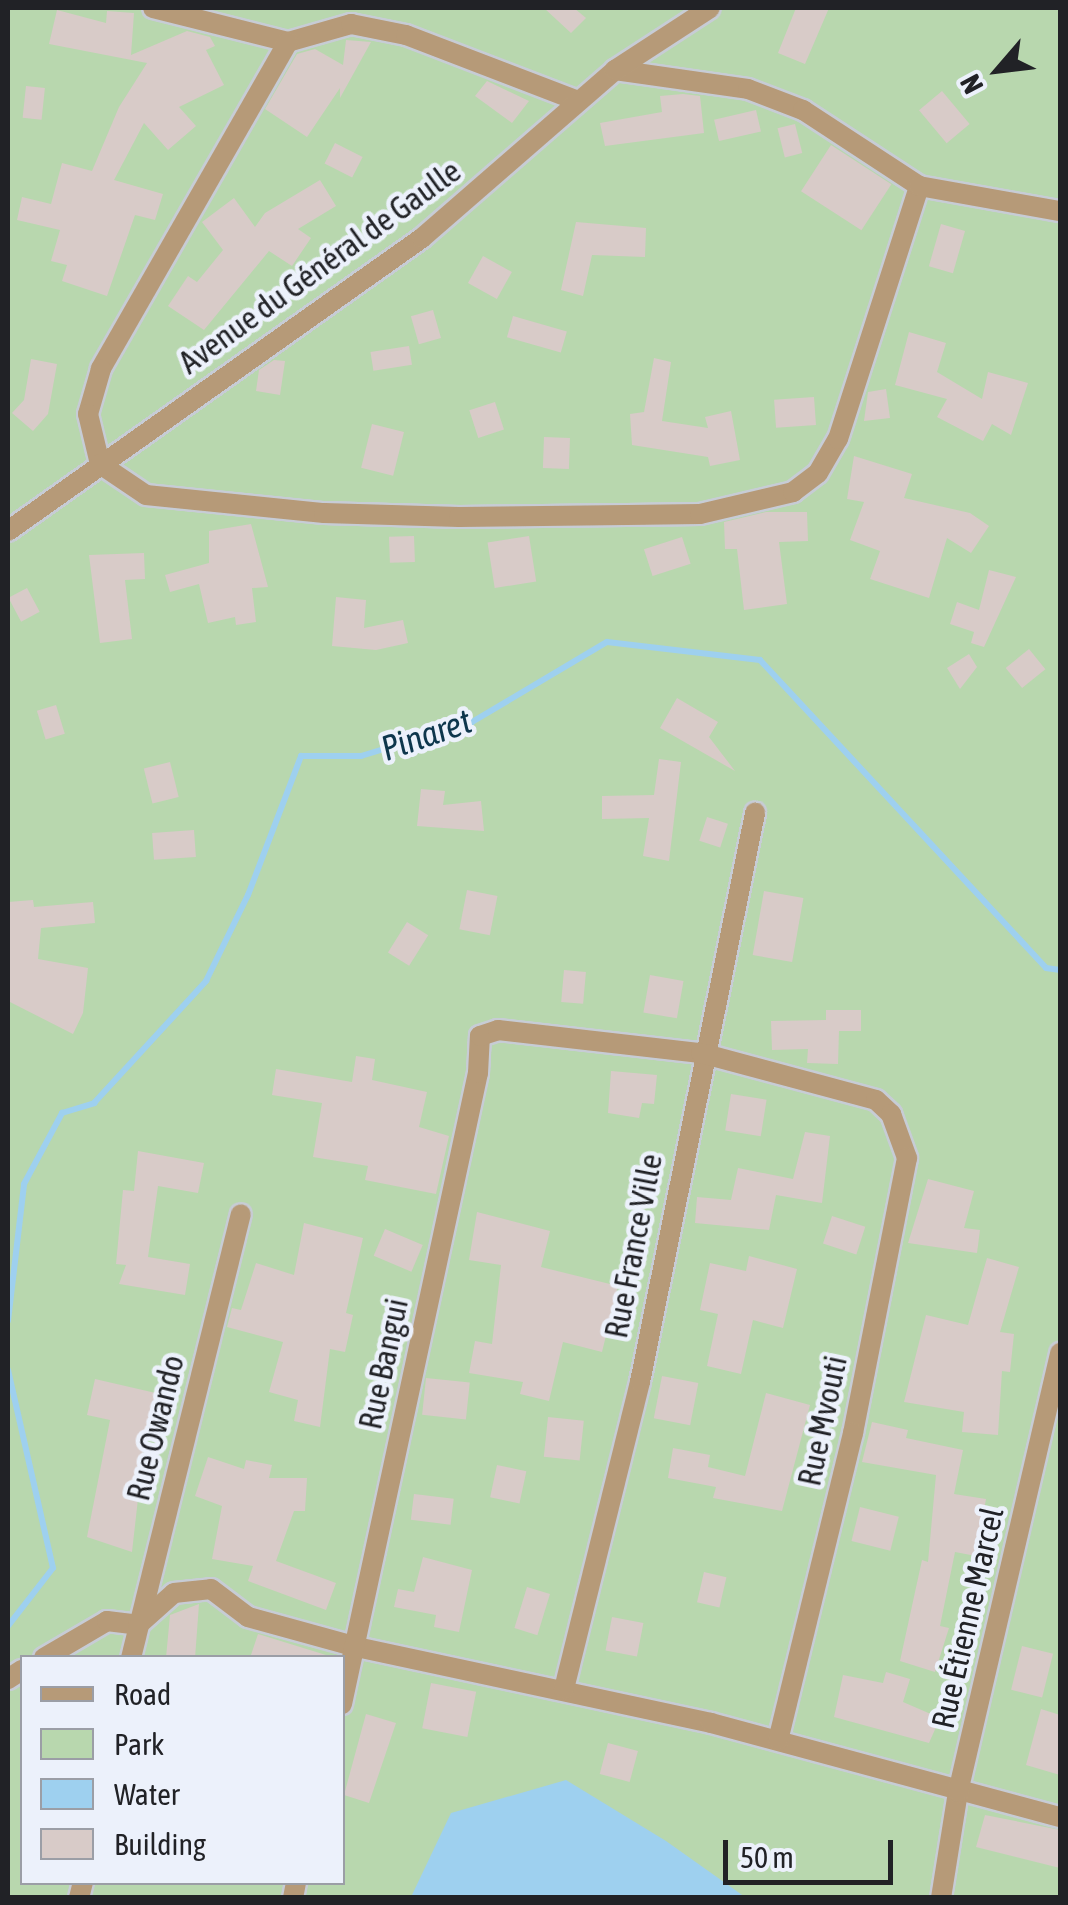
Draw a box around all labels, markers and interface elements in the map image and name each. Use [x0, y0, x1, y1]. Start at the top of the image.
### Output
north arrow [948, 20, 1048, 120]
text: N [954, 69, 990, 99]
street label: Avenue du Général de Gaulle [172, 152, 468, 382]
water label: Pinaret [375, 699, 477, 769]
street label: Rue France Ville [597, 1151, 671, 1341]
street label: Rue Bangui [351, 1295, 417, 1433]
street label: Rue Owando [119, 1351, 193, 1505]
street label: Rue Mvouti [791, 1353, 855, 1489]
street label: Rue Étienne Marcel [924, 1504, 1012, 1732]
legend [20, 1655, 345, 1885]
text: Road [114, 1677, 171, 1711]
text: Park [114, 1727, 164, 1761]
text: Water [114, 1777, 180, 1811]
scale bar [728, 1820, 898, 1882]
text: Building [114, 1827, 206, 1861]
text: 50 m [740, 1840, 794, 1874]

